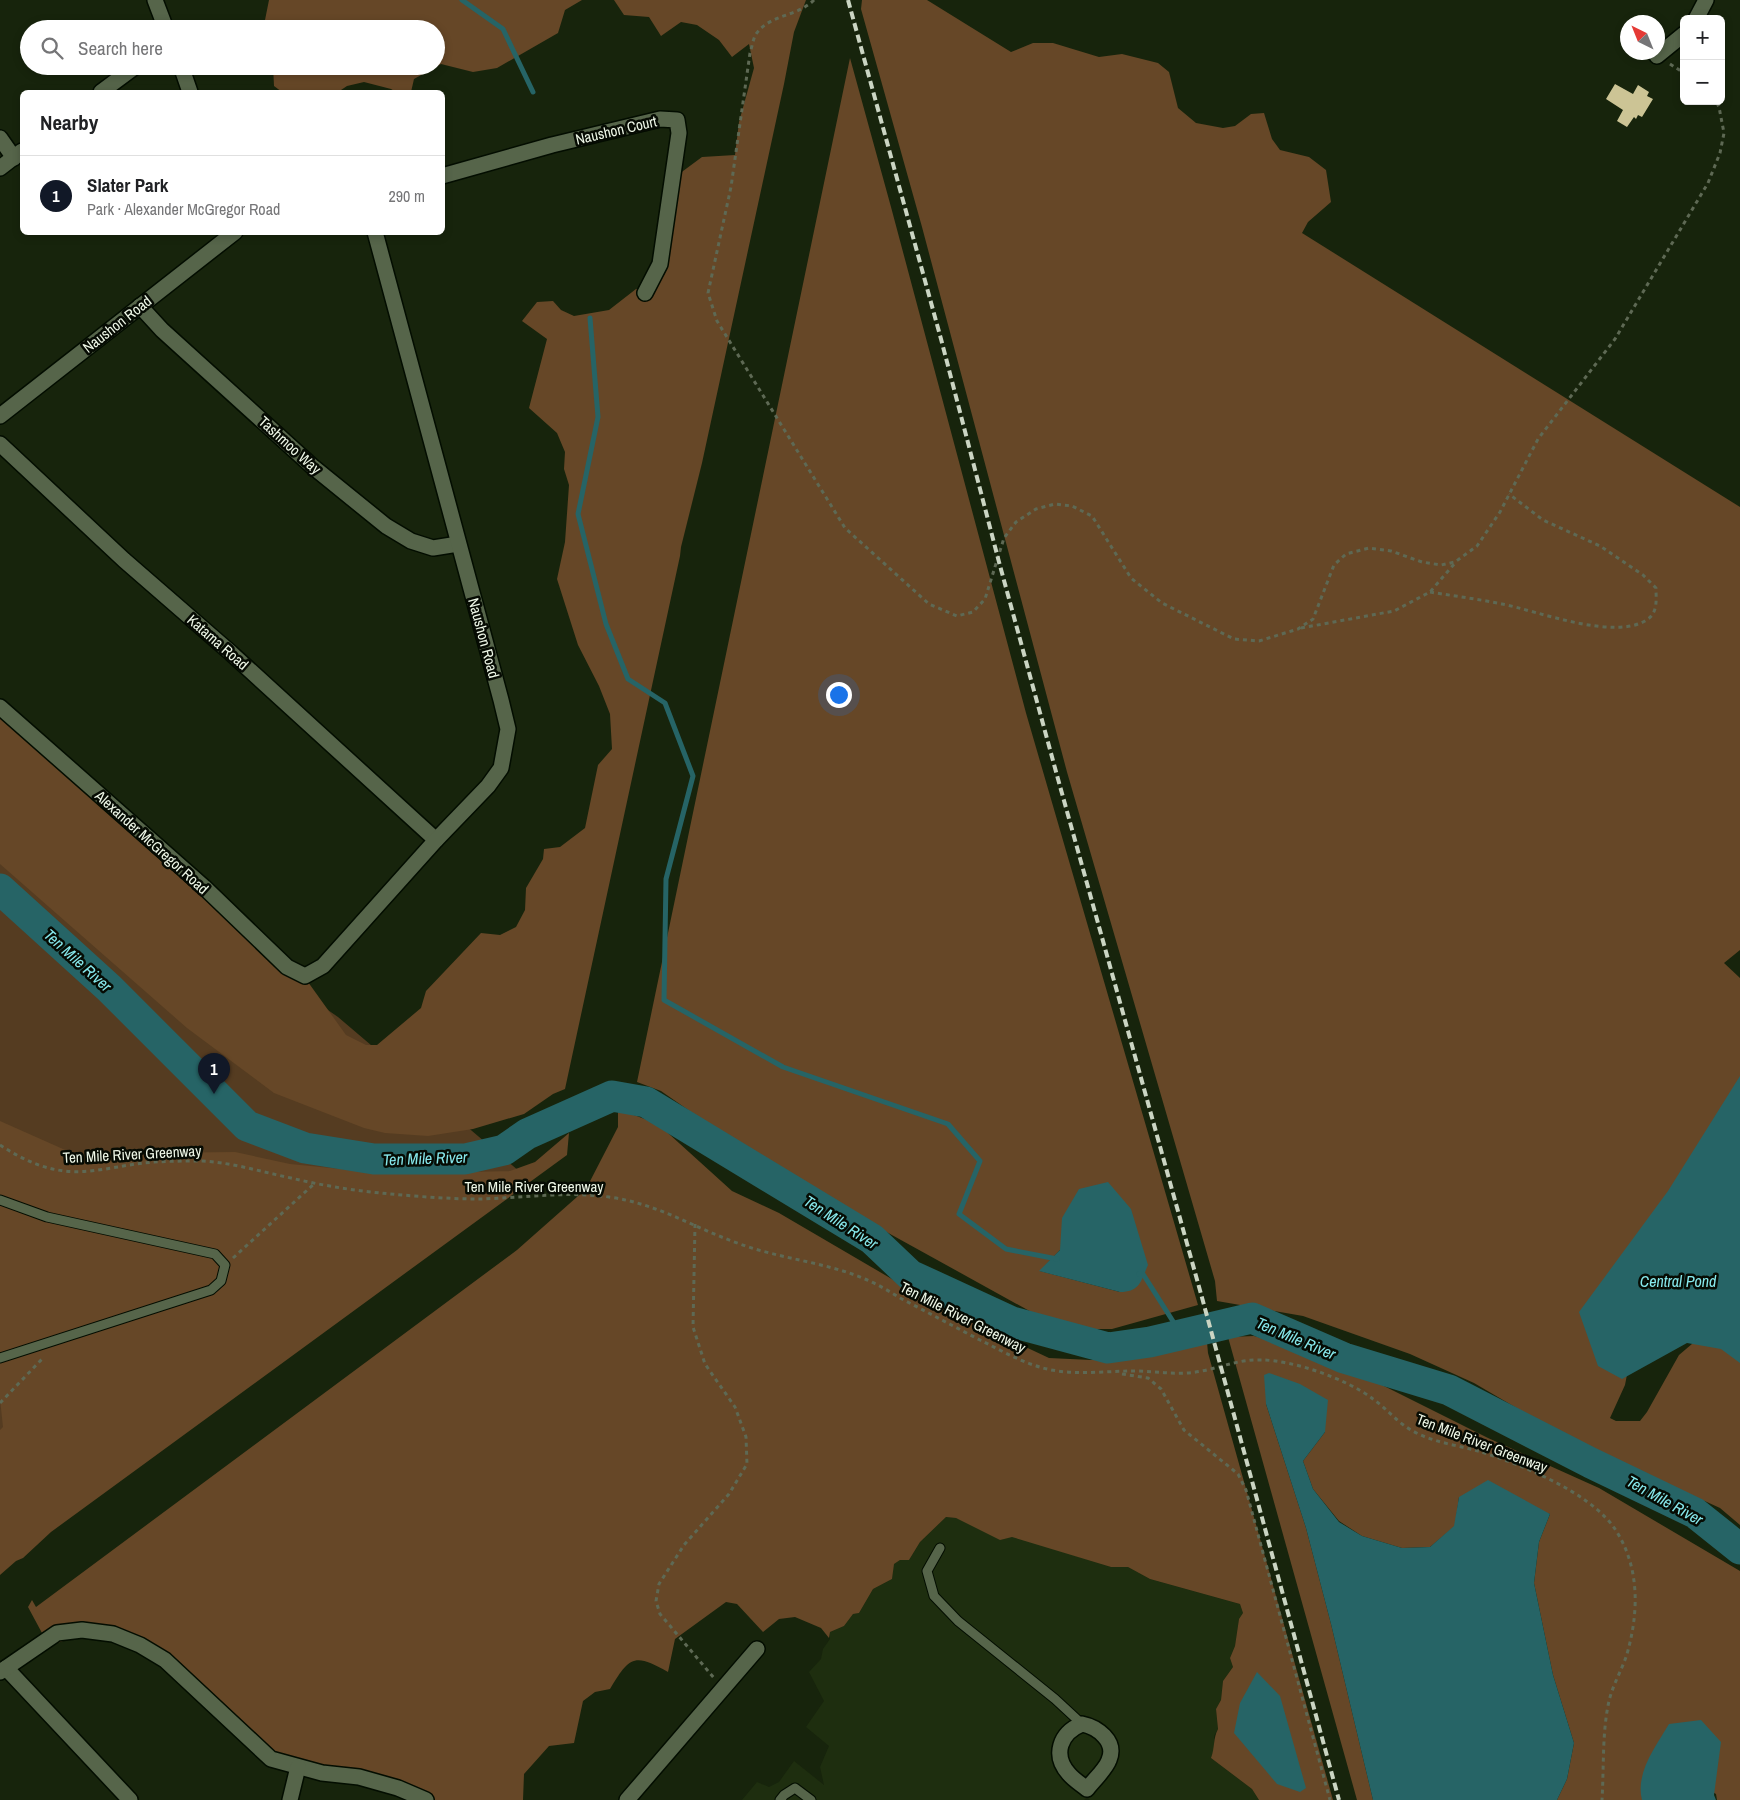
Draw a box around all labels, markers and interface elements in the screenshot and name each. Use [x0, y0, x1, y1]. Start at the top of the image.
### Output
north arrow [1620, 15, 1665, 60]
map controls [1680, 15, 1725, 105]
button: + [1680, 15, 1725, 60]
search box [20, 20, 445, 75]
icon: search [38, 34, 66, 62]
text: Search here [78, 35, 163, 61]
button: − [1680, 60, 1725, 105]
text: Nearby [40, 108, 98, 137]
street label: Naushon Court [573, 110, 659, 150]
text: Slater Park [87, 172, 168, 198]
text: 1 [52, 185, 60, 207]
text: 290 m [389, 185, 425, 207]
text: Park · Alexander McGregor Road [87, 198, 280, 220]
street label: Naushon Road [78, 290, 156, 358]
street label: Tashmoo Way [254, 411, 327, 479]
street label: Naushon Road [463, 596, 505, 680]
street label: Katama Road [183, 609, 253, 675]
your location [826, 682, 852, 708]
street label: Alexander McGregor Road [90, 785, 213, 899]
water label: Ten Mile River [39, 924, 117, 997]
pin: 1 [198, 1053, 230, 1094]
street label: Ten Mile River Greenway [62, 1140, 203, 1168]
water label: Ten Mile River [383, 1146, 468, 1170]
street label: Ten Mile River Greenway [465, 1176, 604, 1197]
water label: Ten Mile River [800, 1190, 883, 1255]
water label: Central Pond [1640, 1270, 1717, 1292]
street label: Ten Mile River Greenway [896, 1276, 1030, 1358]
water label: Ten Mile River [1253, 1311, 1340, 1365]
street label: Ten Mile River Greenway [1413, 1408, 1551, 1478]
water label: Ten Mile River [1623, 1470, 1708, 1530]

